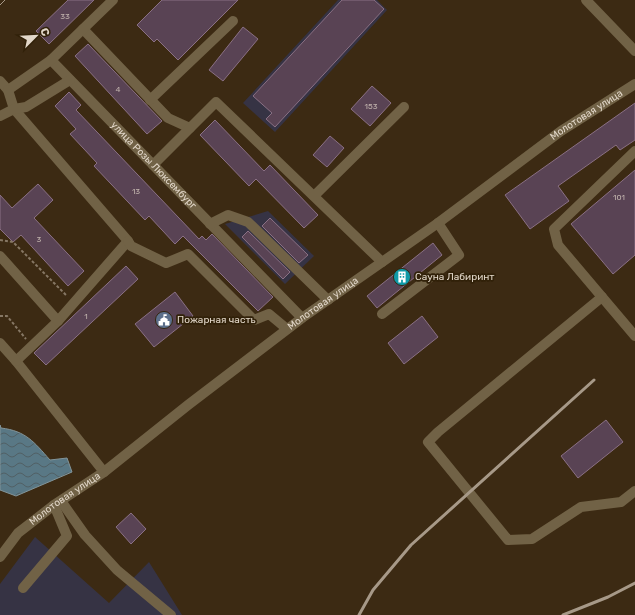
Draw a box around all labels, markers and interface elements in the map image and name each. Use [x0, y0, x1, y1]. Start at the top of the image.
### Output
house number: 33 [60, 12, 70, 21]
north arrow [16, 16, 56, 56]
text: С [37, 26, 52, 39]
house number: 4 [116, 85, 121, 94]
street label: Молотовая улица [548, 87, 625, 143]
house number: 153 [365, 102, 378, 111]
street label: улица Розы Люксембург [108, 119, 199, 212]
house number: 13 [132, 187, 140, 196]
house number: 101 [613, 193, 625, 202]
house number: 3 [37, 235, 42, 244]
building icon: Сауна Лабиринт [392, 267, 412, 287]
place label: Сауна Лабиринт [415, 271, 494, 283]
street label: Молотовая улица [285, 274, 361, 333]
public building icon: Пожарная часть [154, 310, 174, 330]
house number: 1 [84, 312, 88, 321]
place label: Пожарная часть [177, 314, 256, 326]
street label: Молотовая улица [27, 470, 103, 528]

